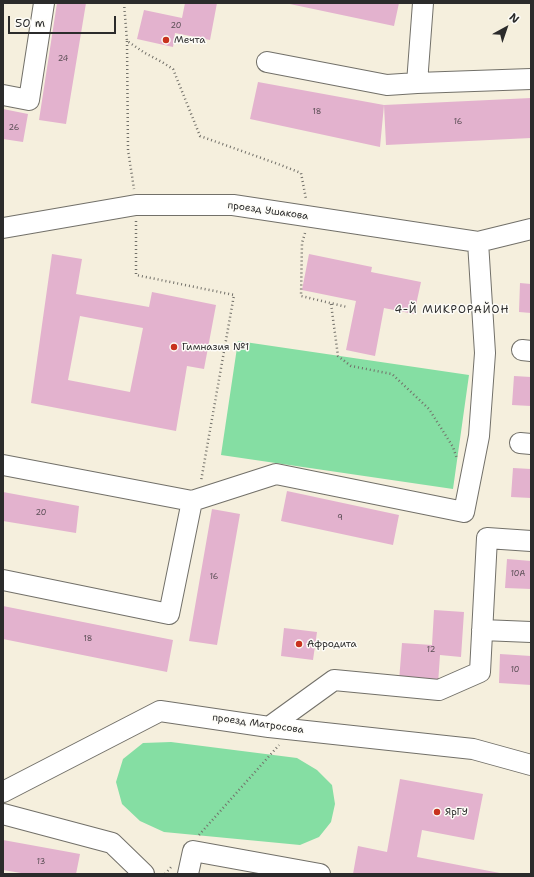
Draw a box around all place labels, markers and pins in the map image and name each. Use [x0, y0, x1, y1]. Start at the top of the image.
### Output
place label: Мечта [174, 34, 205, 46]
marker: Мечта [161, 35, 171, 45]
place label: Гимназия №1 [182, 341, 249, 353]
marker: Гимназия №1 [169, 342, 179, 352]
place label: Афродита [307, 638, 357, 650]
marker: Афродита [294, 639, 304, 649]
place label: ЯрГУ [445, 806, 468, 818]
marker: ЯрГУ [432, 807, 442, 817]

